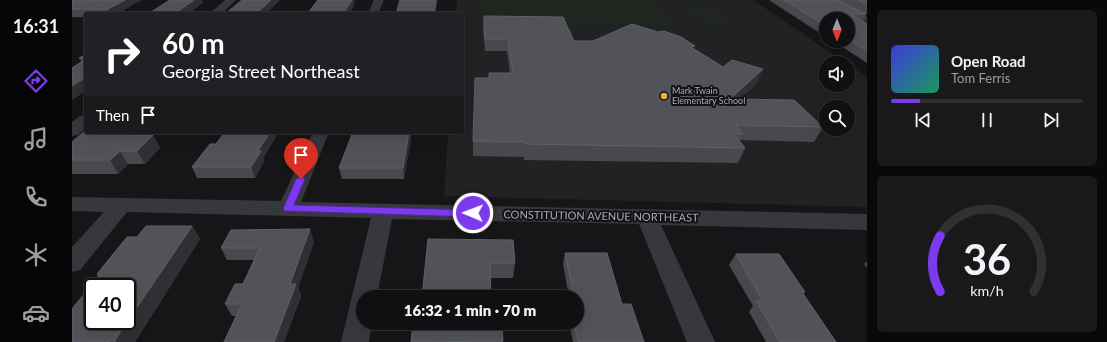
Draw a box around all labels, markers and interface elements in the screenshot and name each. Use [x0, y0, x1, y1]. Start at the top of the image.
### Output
north arrow [819, 12, 855, 48]
map controls [819, 12, 855, 136]
text: 16:31 [13, 15, 59, 37]
text: 60 m [162, 26, 225, 60]
icon: right [96, 28, 148, 80]
text: Open Road [951, 52, 1026, 70]
button: sound [819, 56, 855, 92]
text: Georgia Street Northeast [162, 60, 360, 82]
icon: directions [22, 67, 50, 95]
text: Tom Ferris [951, 70, 1010, 86]
place label: Mark Twain Elementary School [672, 85, 745, 106]
marker: Mark Twain Elementary School [659, 91, 669, 101]
button: search [819, 100, 855, 136]
icon: arrive [137, 104, 159, 126]
text: Then [96, 106, 129, 124]
icon: previous [912, 109, 934, 131]
icon: pause [976, 109, 998, 131]
icon: next [1040, 109, 1062, 131]
icon: music [22, 125, 50, 153]
pin [284, 138, 318, 179]
icon: arrive [290, 144, 312, 166]
icon: phone [22, 183, 50, 211]
position arrow [452, 192, 494, 234]
street label: CONSTITUTION AVENUE NORTHEAST [503, 207, 699, 224]
text: 36 [963, 234, 1011, 284]
icon: climate [22, 241, 50, 269]
speed limit sign: 40 [84, 278, 136, 330]
text: km/h [970, 282, 1004, 299]
icon: car [22, 299, 50, 327]
text: 16:32 · 1 min · 70 m [404, 301, 536, 319]

